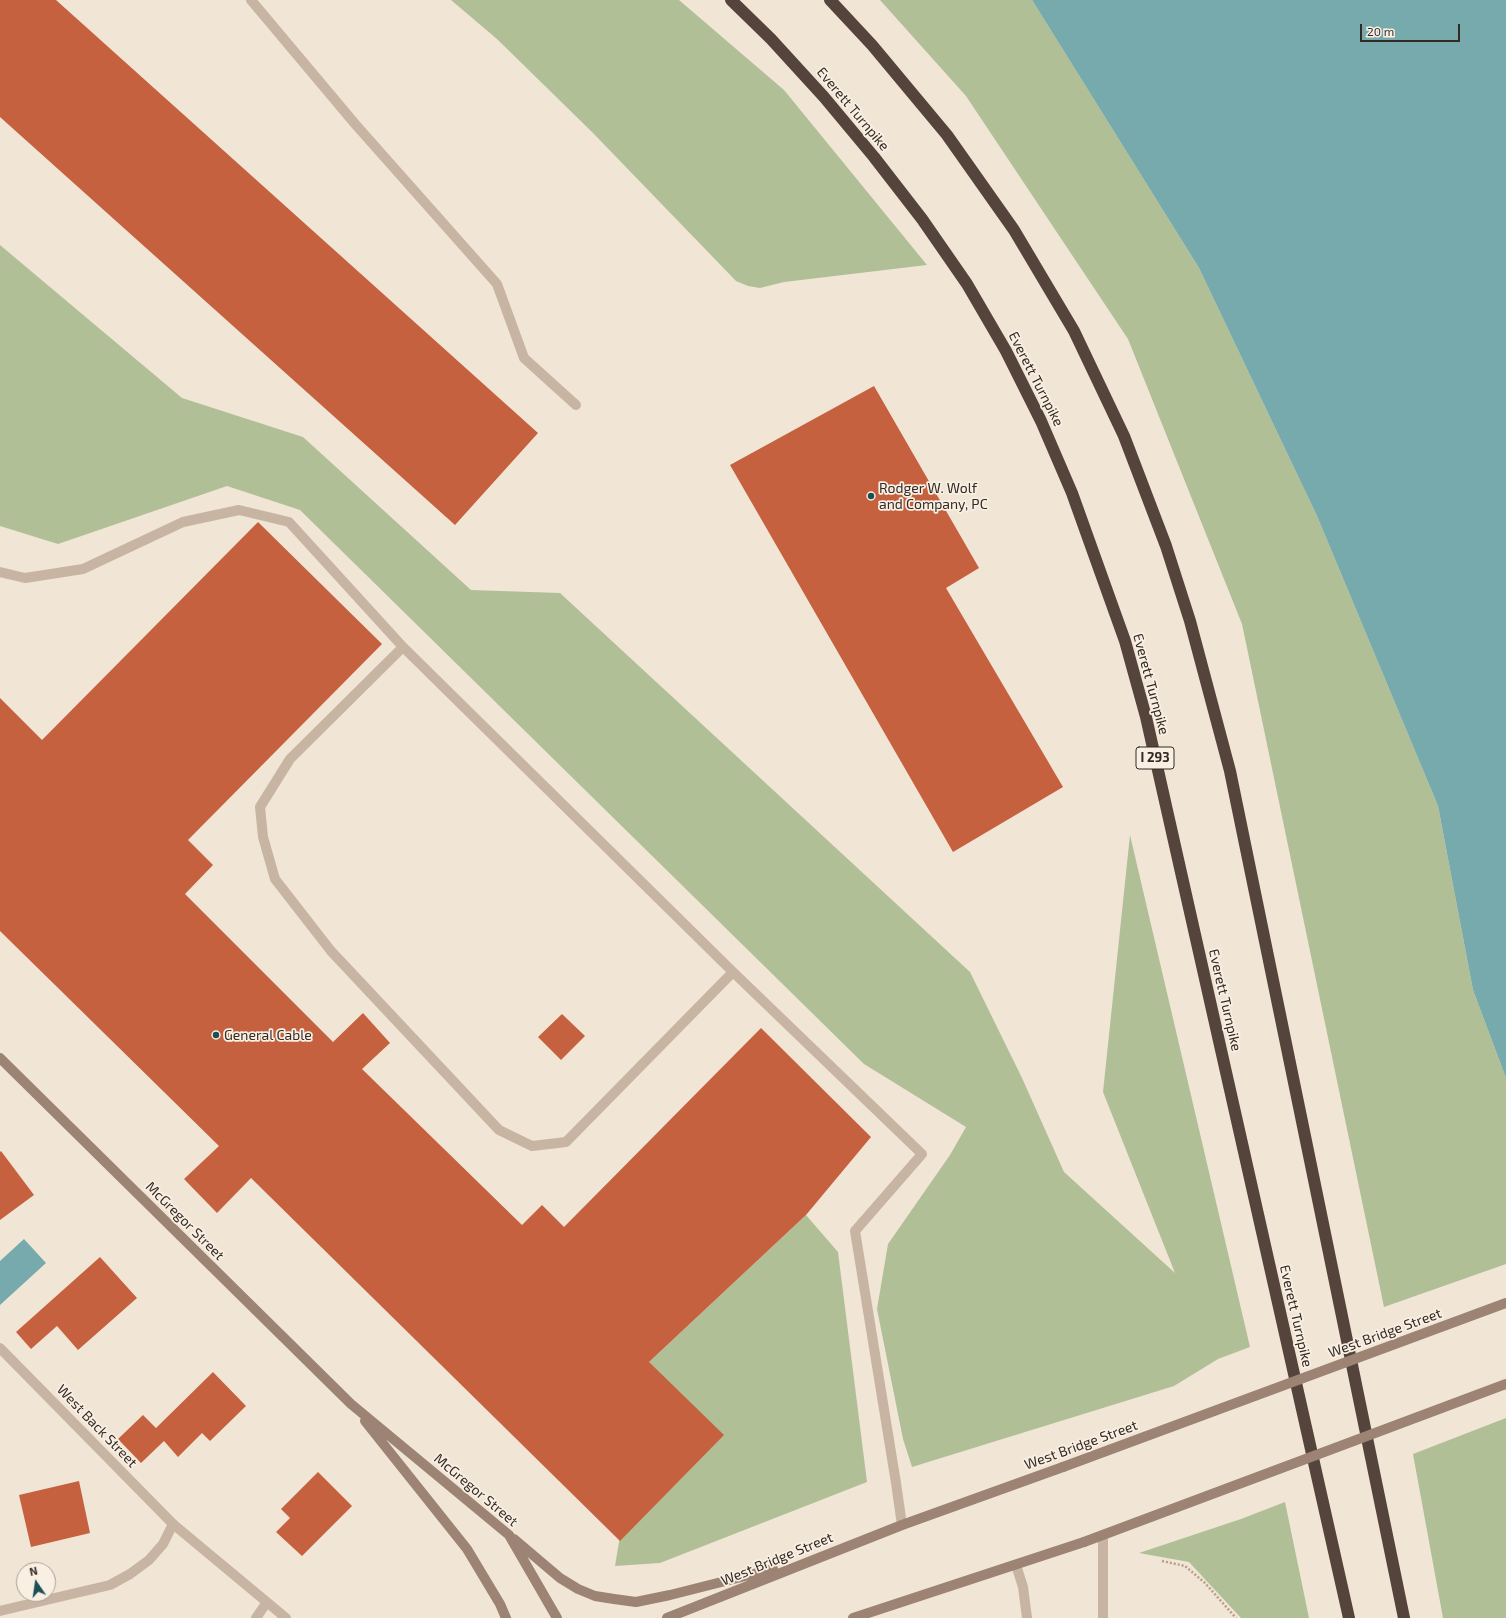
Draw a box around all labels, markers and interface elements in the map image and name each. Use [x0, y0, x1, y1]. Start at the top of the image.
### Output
scale bar [1362, 16, 1462, 42]
text: 20 m [1367, 24, 1394, 38]
street label: Everett Turnpike [813, 64, 893, 154]
street label: Everett Turnpike [1005, 329, 1067, 429]
place label: Rodger W. Wolf and Company, PC [879, 480, 988, 512]
marker: Rodger W. Wolf and Company, PC [866, 491, 876, 501]
street label: Everett Turnpike [1129, 632, 1173, 736]
road number: I 293 [1136, 747, 1174, 769]
street label: Everett Turnpike [1205, 947, 1245, 1053]
place label: General Cable [224, 1027, 312, 1043]
marker: General Cable [211, 1030, 221, 1040]
street label: McGregor Street [142, 1178, 228, 1264]
street label: Everett Turnpike [1276, 1263, 1316, 1369]
street label: West Bridge Street [1326, 1305, 1444, 1361]
street label: West Back Street [53, 1381, 141, 1471]
street label: West Bridge Street [1022, 1417, 1140, 1473]
street label: McGregor Street [431, 1450, 521, 1530]
street label: West Bridge Street [719, 1529, 835, 1589]
north arrow [16, 1562, 56, 1602]
text: N [28, 1564, 39, 1578]

